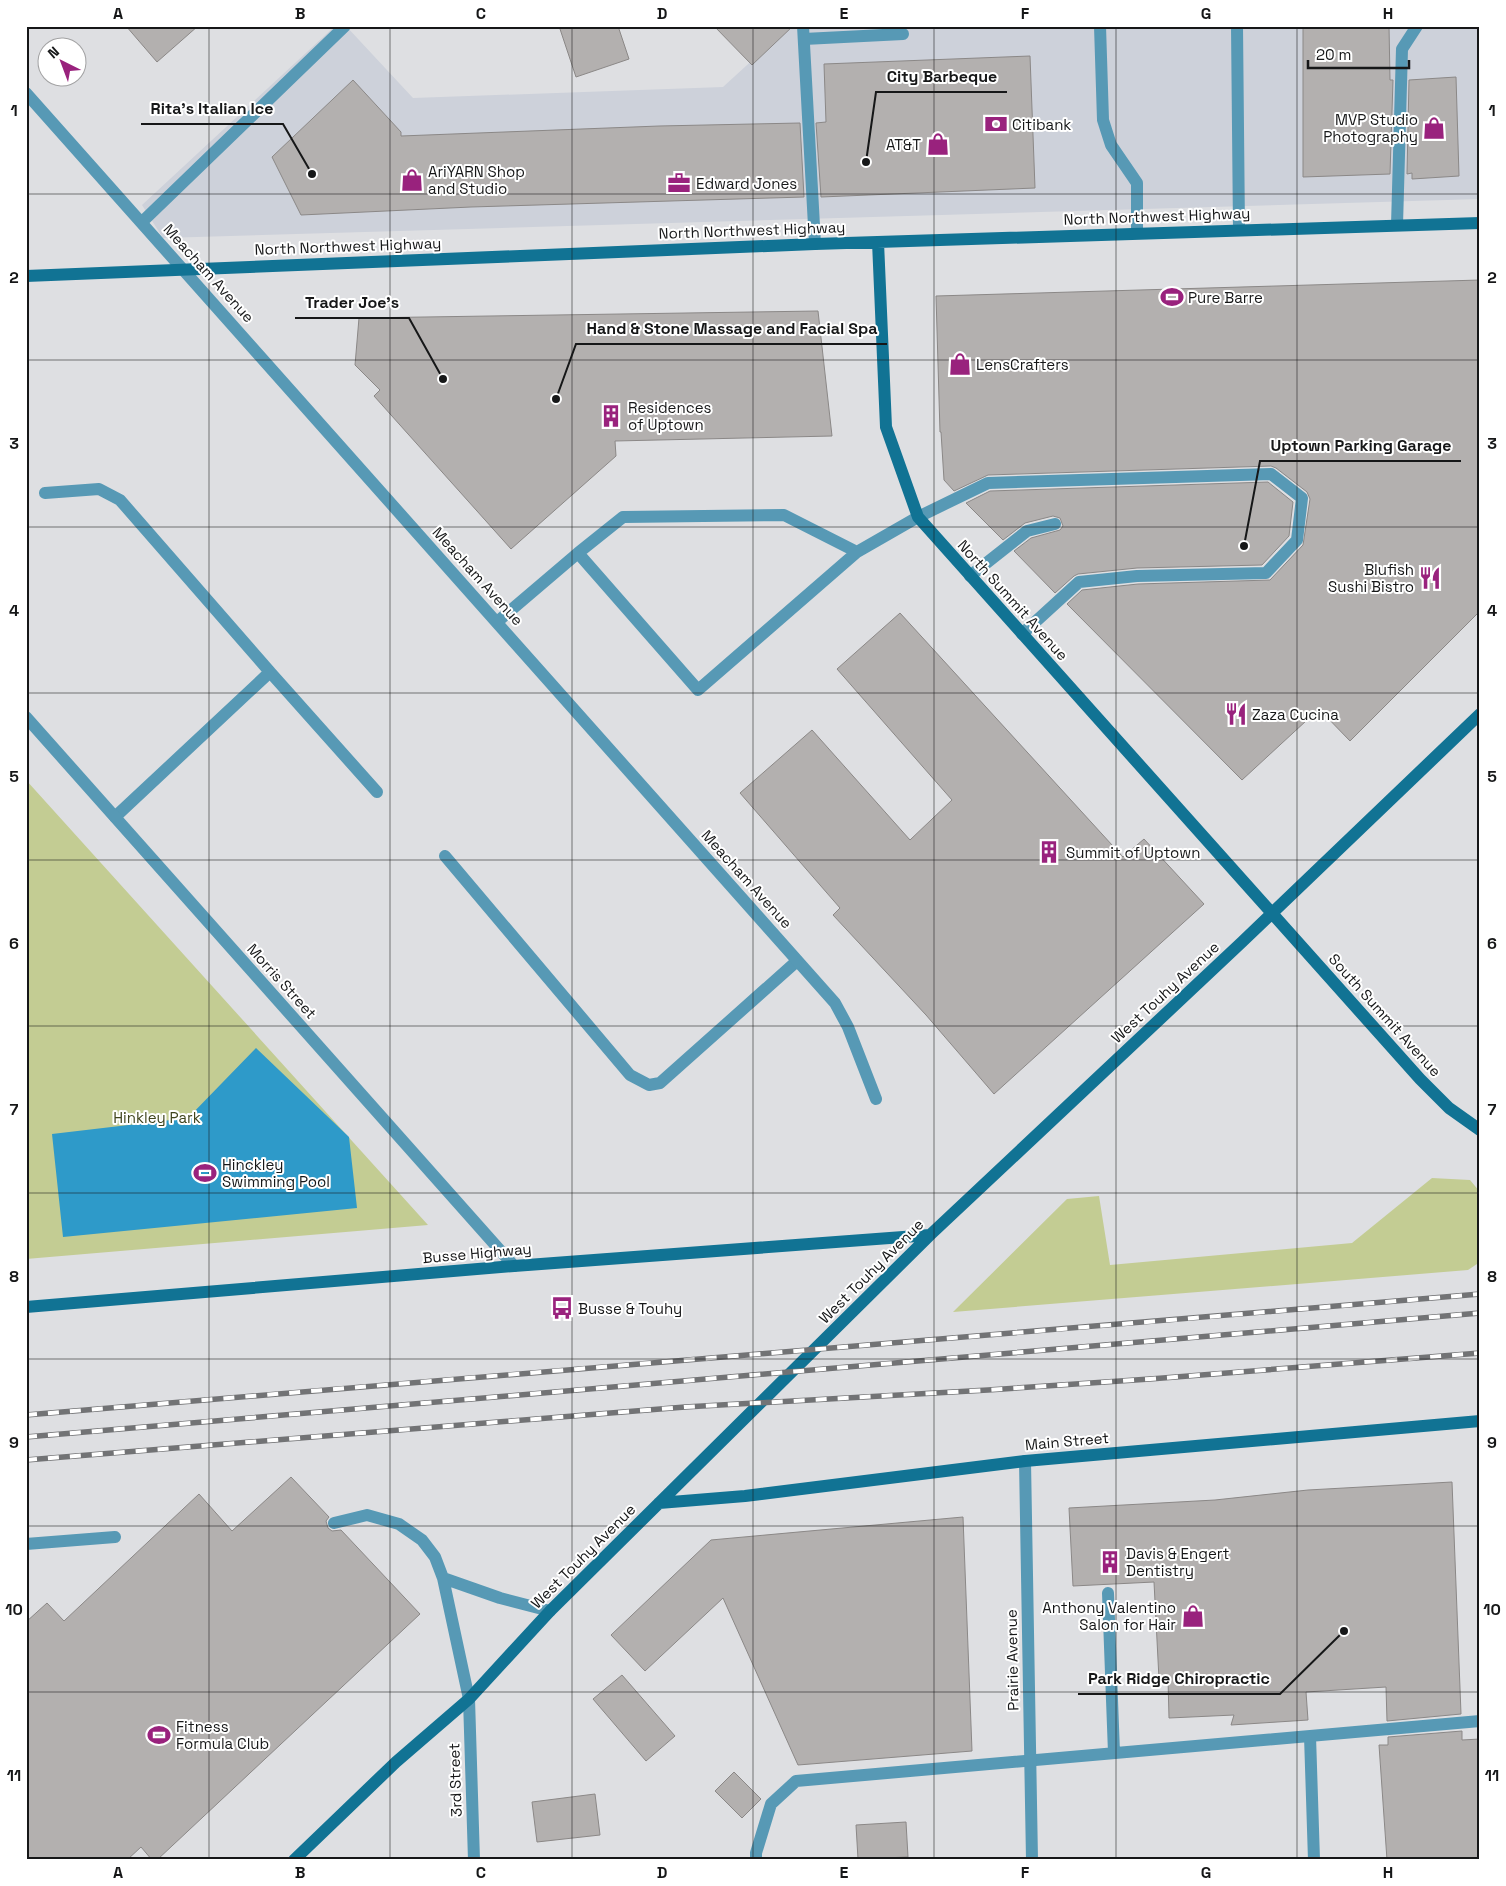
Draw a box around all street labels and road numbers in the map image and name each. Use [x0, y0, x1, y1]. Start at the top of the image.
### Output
street label: North Northwest Highway [1063, 203, 1251, 229]
street label: North Northwest Highway [658, 217, 846, 243]
street label: Meacham Avenue [160, 220, 258, 326]
street label: North Northwest Highway [254, 233, 442, 259]
street label: Meacham Avenue [429, 523, 527, 629]
street label: North Summit Avenue [954, 536, 1072, 664]
street label: Meacham Avenue [698, 826, 796, 932]
street label: West Touhy Avenue [1107, 937, 1223, 1047]
street label: Morris Street [243, 939, 321, 1023]
street label: South Summit Avenue [1325, 950, 1445, 1081]
street label: West Touhy Avenue [815, 1215, 927, 1327]
street label: Busse Highway [422, 1239, 532, 1267]
street label: Main Street [1024, 1428, 1110, 1454]
street label: West Touhy Avenue [527, 1500, 639, 1612]
street label: Prairie Avenue [1002, 1609, 1022, 1711]
street label: 3rd Street [444, 1743, 466, 1817]

